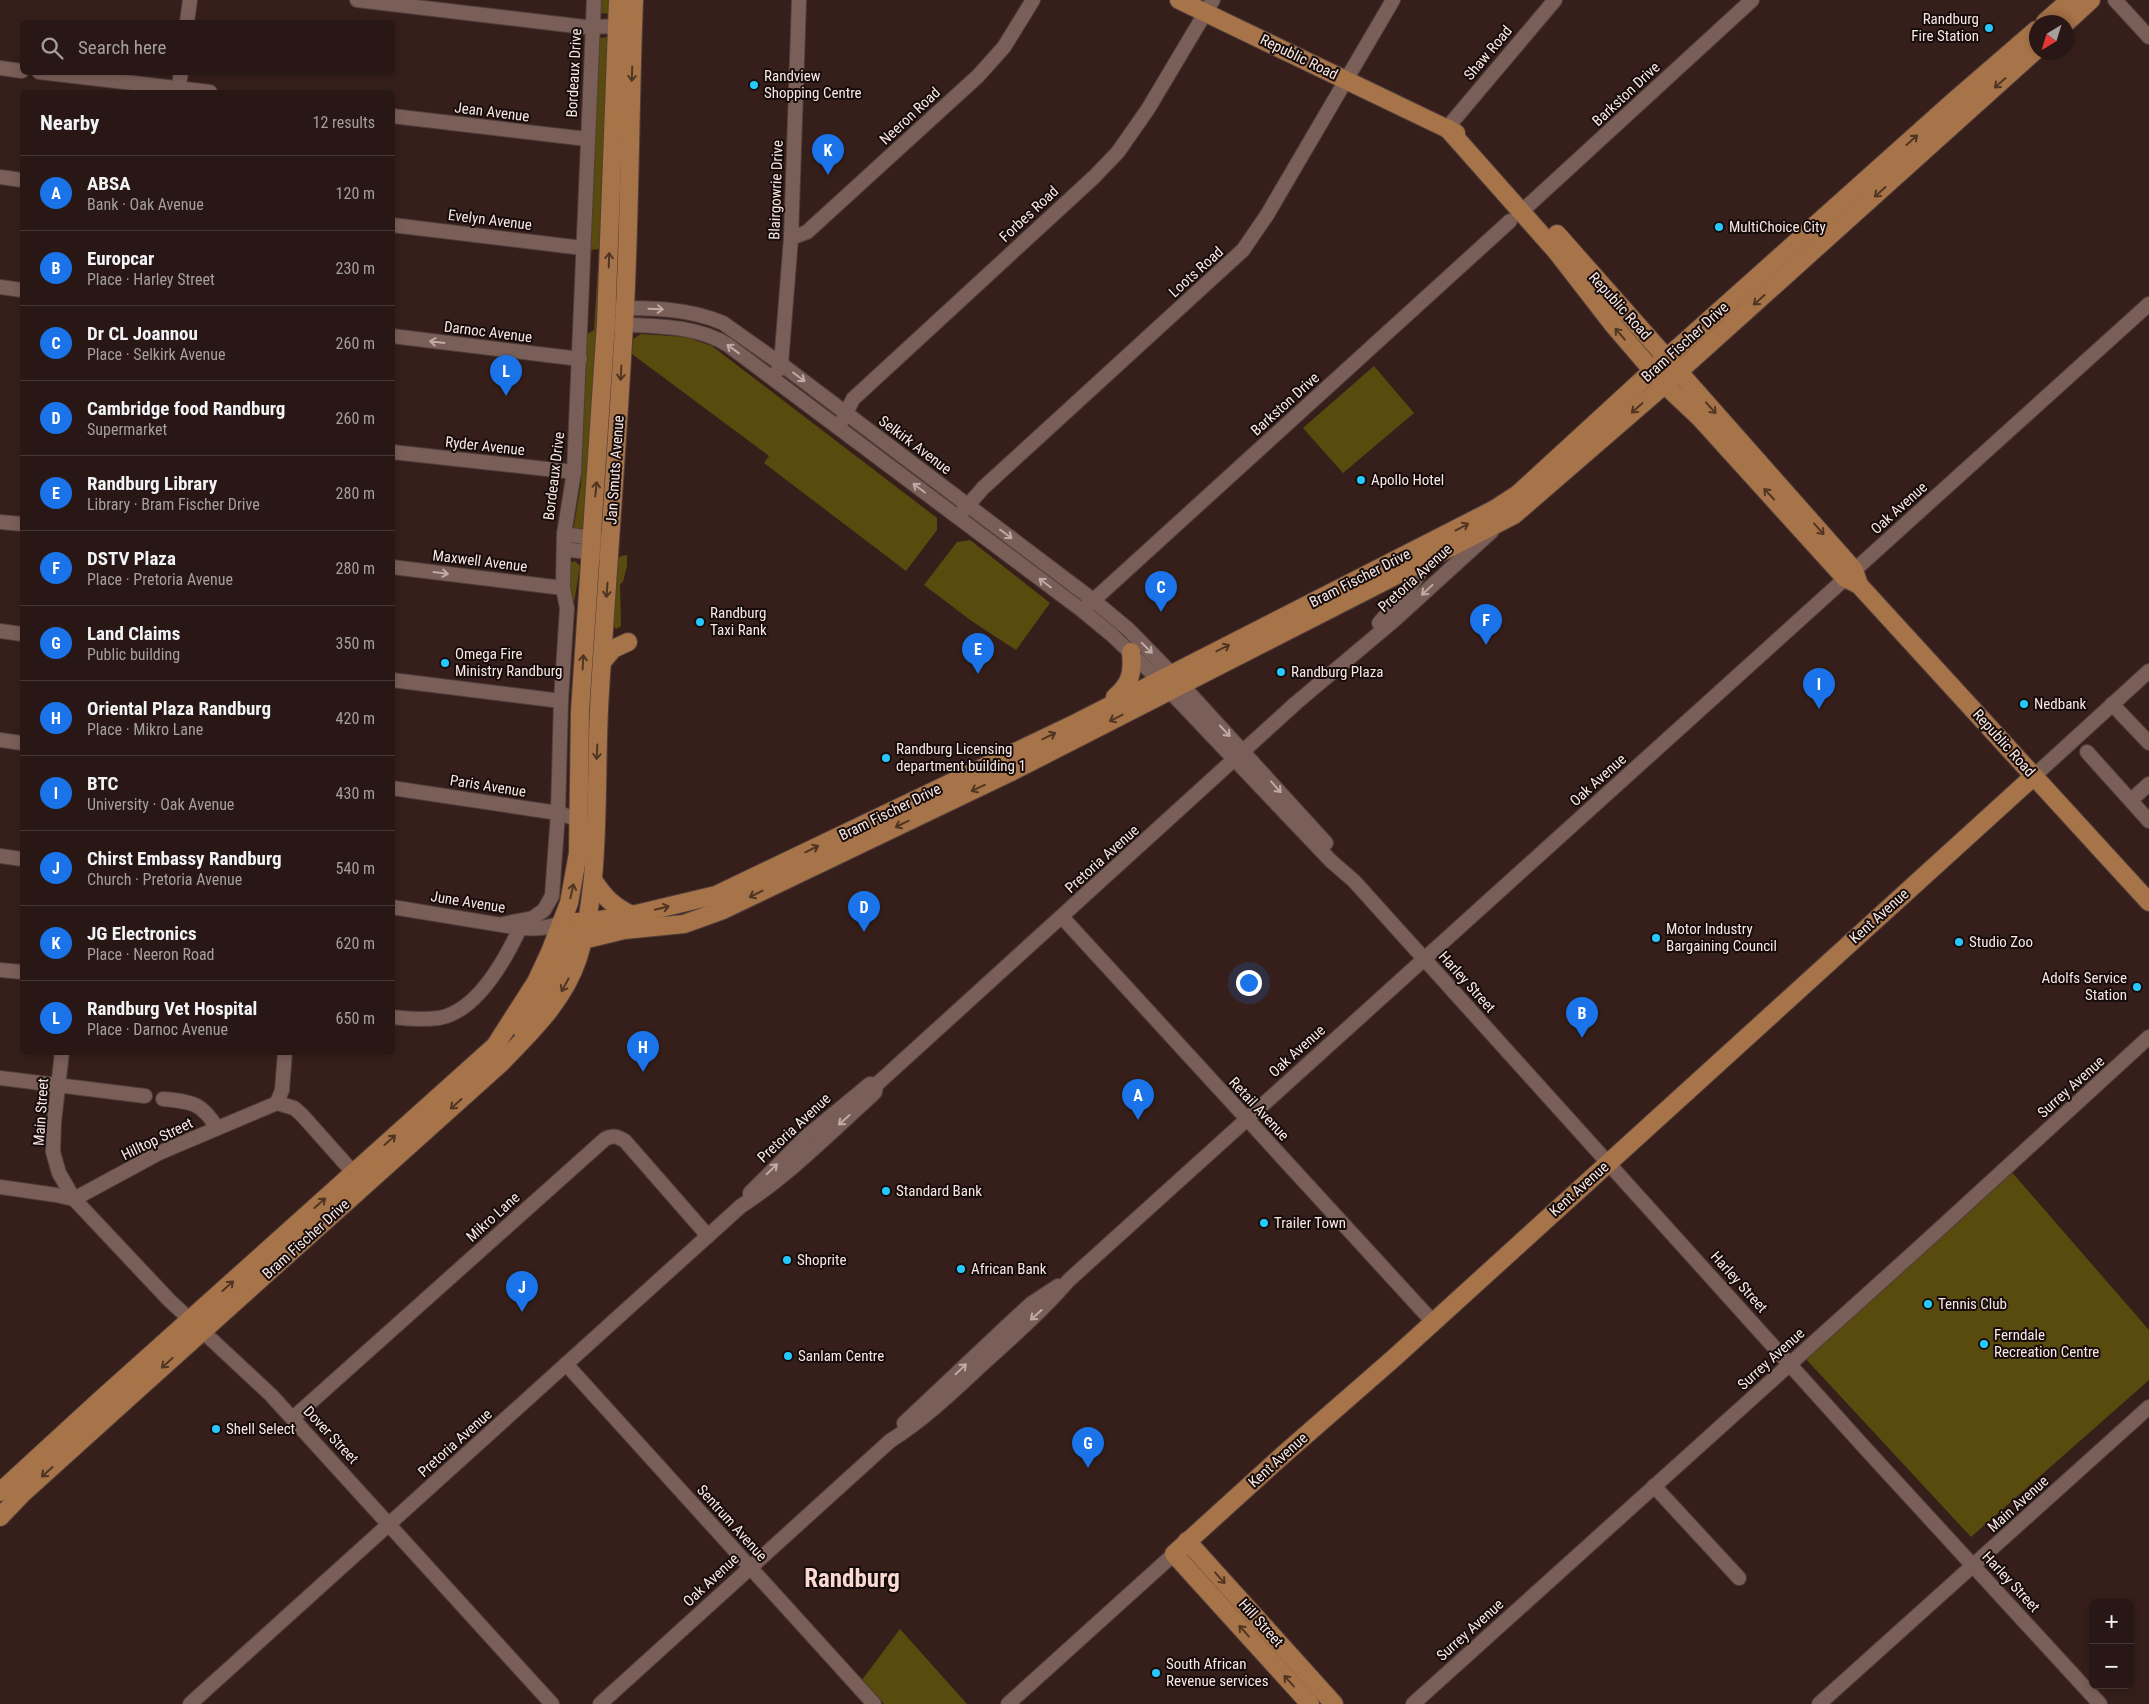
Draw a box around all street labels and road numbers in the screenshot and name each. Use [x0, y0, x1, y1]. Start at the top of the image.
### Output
street label: Shaw Road [1460, 22, 1516, 84]
street label: Bordeaux Drive [563, 28, 585, 118]
street label: Republic Road [1257, 30, 1341, 84]
street label: Barkston Drive [1588, 58, 1664, 130]
street label: Neeron Road [876, 83, 944, 149]
street label: Jean Avenue [454, 98, 530, 126]
street label: Blairgowrie Drive [765, 140, 787, 240]
street label: Forbes Road [996, 182, 1062, 246]
street label: Evelyn Avenue [447, 206, 533, 234]
street label: Loots Road [1165, 243, 1227, 301]
street label: Republic Road [1585, 269, 1655, 343]
street label: Bram Fischer Drive [1638, 298, 1732, 386]
street label: Darnoc Avenue [443, 318, 533, 346]
street label: Barkston Drive [1247, 369, 1323, 439]
street label: Selkirk Avenue [875, 412, 955, 478]
street label: Jan Smuts Avenue [602, 415, 628, 525]
street label: Bordeaux Drive [540, 431, 568, 521]
street label: Ryder Avenue [444, 433, 526, 459]
street label: Oak Avenue [1867, 478, 1931, 538]
street label: Pretoria Avenue [1374, 540, 1456, 616]
street label: Bram Fischer Drive [1306, 545, 1414, 611]
street label: Maxwell Avenue [432, 546, 528, 576]
street label: Republic Road [1969, 706, 2039, 780]
street label: Oak Avenue [1566, 750, 1630, 810]
street label: Paris Avenue [449, 771, 527, 801]
street label: Bram Fischer Drive [836, 780, 944, 844]
street label: Pretoria Avenue [1061, 821, 1143, 897]
street label: Kent Avenue [1846, 885, 1912, 947]
street label: June Avenue [429, 887, 507, 917]
street label: Harley Street [1435, 948, 1499, 1016]
street label: Oak Avenue [1265, 1021, 1329, 1081]
street label: Surrey Avenue [2034, 1052, 2108, 1122]
street label: Retail Avenue [1225, 1074, 1293, 1144]
street label: Main Street [30, 1078, 52, 1146]
street label: Pretoria Avenue [754, 1090, 834, 1166]
street label: Hilltop Street [118, 1114, 196, 1164]
street label: Kent Avenue [1546, 1158, 1612, 1220]
street label: Mikro Lane [463, 1188, 523, 1246]
street label: Bram Fischer Drive [259, 1195, 353, 1283]
street label: Harley Street [1707, 1248, 1771, 1316]
street label: Surrey Avenue [1734, 1324, 1808, 1394]
street label: Dover Street [300, 1402, 362, 1468]
street label: Pretoria Avenue [414, 1405, 496, 1481]
street label: Kent Avenue [1245, 1429, 1311, 1491]
street label: Main Avenue [1984, 1472, 2052, 1536]
street label: Sentrum Avenue [693, 1481, 771, 1565]
street label: Harley Street [1978, 1548, 2044, 1616]
street label: Oak Avenue [679, 1550, 743, 1610]
street label: Hill Street [1235, 1595, 1287, 1651]
street label: Surrey Avenue [1433, 1595, 1507, 1665]

